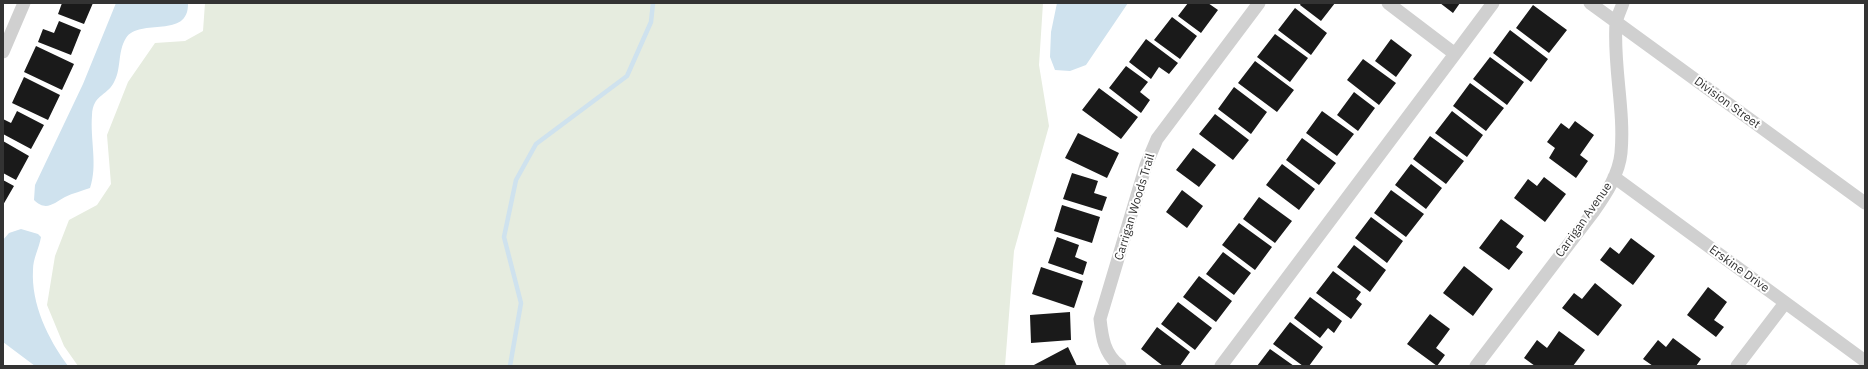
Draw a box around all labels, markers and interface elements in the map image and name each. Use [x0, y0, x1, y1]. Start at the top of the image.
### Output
street label: Division Street [1691, 74, 1763, 132]
street label: Carrigan Woods Trail [1112, 152, 1158, 262]
street label: Carrigan Avenue [1553, 180, 1615, 260]
street label: Erskine Drive [1706, 242, 1772, 296]

